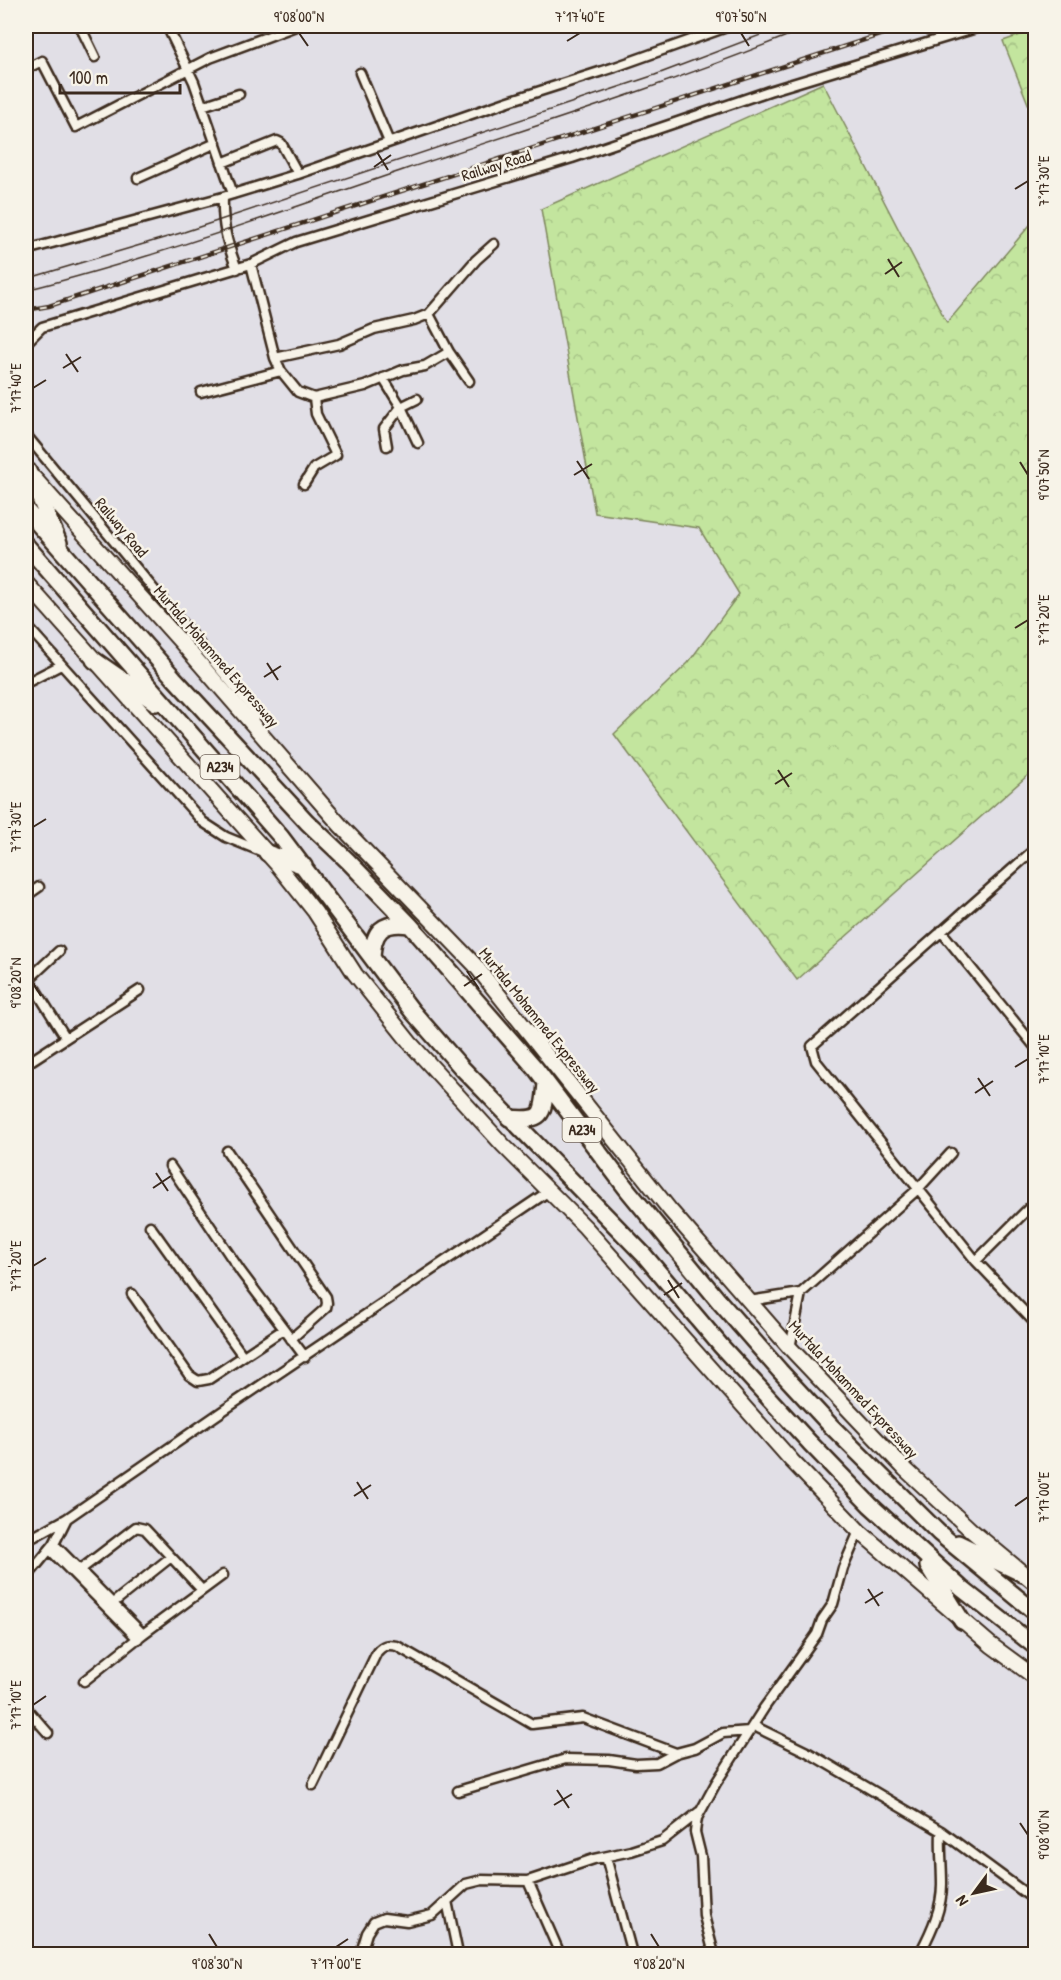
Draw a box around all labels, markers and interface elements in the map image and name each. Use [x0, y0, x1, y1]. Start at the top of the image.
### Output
text: 9°08'00"N [274, 6, 324, 27]
text: 7°17'40"E [555, 6, 605, 27]
text: 9°07'50"N [715, 6, 767, 27]
scale bar [60, 57, 180, 95]
text: 100 m [69, 65, 108, 90]
street label: Railway Road [458, 144, 534, 186]
text: 7°17'30"E [1033, 155, 1054, 206]
text: 7°17'40"E [5, 363, 26, 413]
text: 9°07'50"N [1033, 449, 1054, 501]
street label: Railway Road [91, 492, 153, 562]
street label: Murtala Mohammed Expressway [149, 580, 285, 732]
text: 7°17'20"E [1033, 594, 1054, 646]
road number: A234 [200, 755, 240, 779]
text: 7°17'30"E [5, 801, 26, 852]
street label: Murtala Mohammed Expressway [474, 943, 606, 1098]
text: 9°08'20"N [5, 958, 26, 1008]
text: 7°17'10"E [1033, 1034, 1054, 1084]
road number: A234 [562, 1118, 602, 1142]
text: 7°17'20"E [5, 1240, 26, 1292]
street label: Murtala Mohammed Expressway [784, 1315, 924, 1463]
text: 7°17'00"E [1033, 1471, 1054, 1522]
text: 7°17'10"E [5, 1680, 26, 1730]
text: 9°08'10"N [1033, 1810, 1054, 1860]
north arrow [944, 1863, 1004, 1923]
text: N [950, 1891, 973, 1911]
text: 9°08'30"N [192, 1953, 242, 1974]
text: 7°17'00"E [311, 1953, 362, 1974]
text: 9°08'20"N [634, 1953, 684, 1974]

